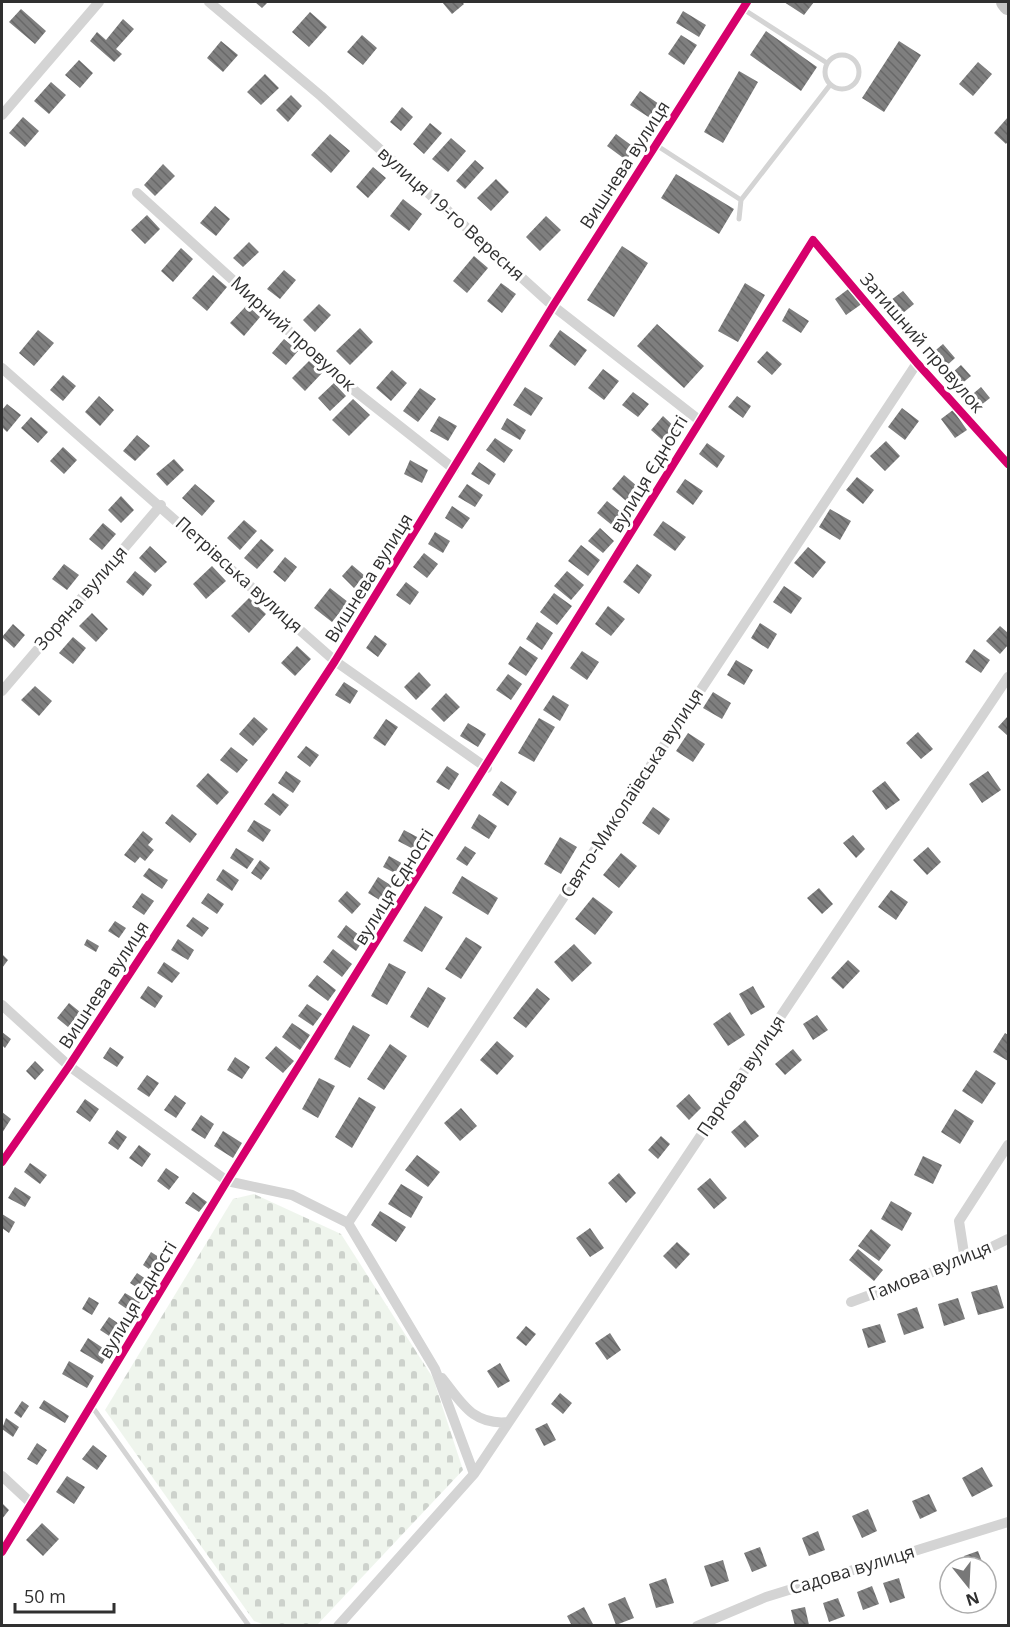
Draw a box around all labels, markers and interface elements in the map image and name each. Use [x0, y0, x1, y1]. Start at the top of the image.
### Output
street label: Вишнева вулиця [574, 96, 675, 233]
street label: вулиця 19-го Вересня [373, 141, 530, 286]
street label: Затишний провулок [855, 267, 991, 418]
street label: Мирний провулок [226, 271, 362, 396]
street label: вулиця Єдності [604, 410, 693, 537]
street label: Вишнева вулиця [319, 508, 418, 647]
street label: Петрівська вулиця [171, 511, 308, 638]
street label: Зоряна вулиця [28, 540, 132, 655]
street label: Свято-Миколаївська вулиця [554, 683, 708, 902]
street label: вулиця Єдності [348, 824, 438, 949]
street label: Вишнева вулиця [53, 916, 154, 1053]
street label: Паркова вулиця [691, 1010, 790, 1141]
street label: Гамова вулиця [865, 1234, 995, 1306]
street label: вулиця Єдності [93, 1236, 182, 1363]
street label: Садова вулиця [786, 1539, 917, 1600]
north arrow [938, 1555, 998, 1615]
scale bar [15, 1576, 114, 1614]
text: 50 m [24, 1584, 66, 1608]
text: N [963, 1587, 982, 1612]

